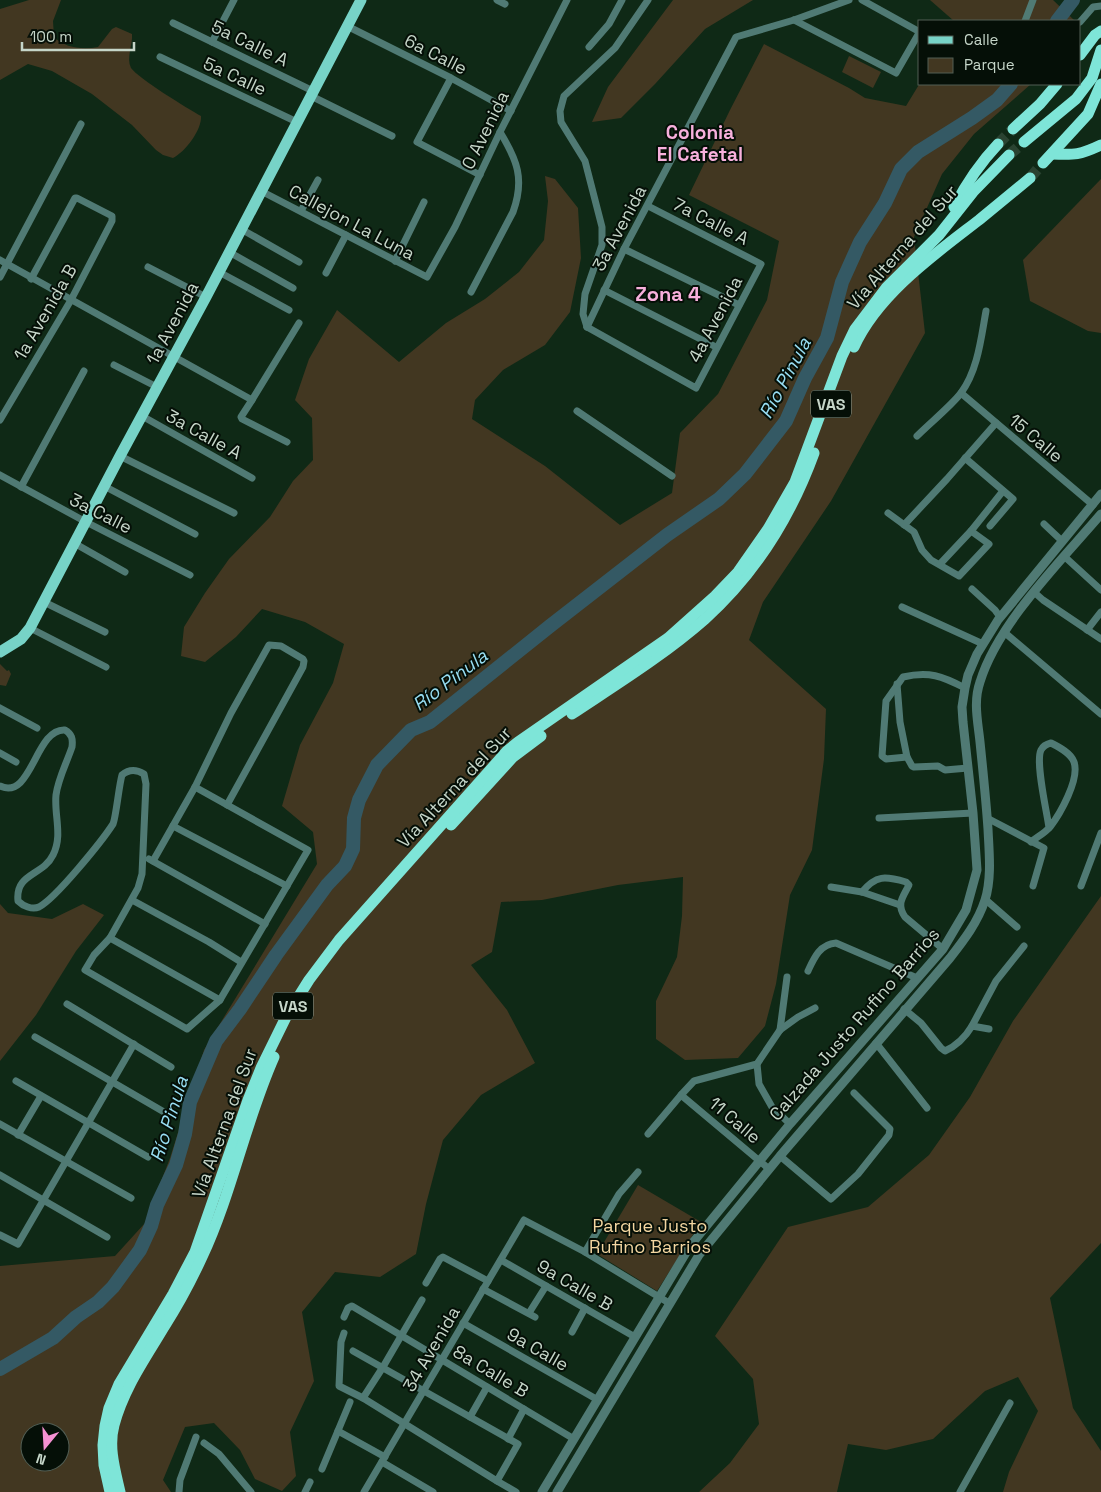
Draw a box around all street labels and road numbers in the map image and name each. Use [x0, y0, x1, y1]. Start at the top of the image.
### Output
street label: 5a Calle A [208, 14, 292, 72]
street label: 6a Calle [401, 28, 471, 80]
street label: 5a Calle [200, 51, 270, 101]
street label: 0 Avenida [456, 87, 514, 173]
street label: Callejon La Luna [285, 179, 419, 265]
street label: Vía Alterna del Sur [842, 180, 962, 314]
street label: 3a Avenida [587, 181, 651, 275]
street label: 7a Calle A [669, 192, 753, 250]
street label: 1a Avenida B [8, 260, 82, 364]
street label: 4a Avenida [683, 272, 747, 366]
street label: 1a Avenida [141, 278, 203, 368]
road number: VAS [811, 390, 851, 418]
street label: 3a Calle A [162, 404, 246, 464]
street label: 15 Calle [1004, 409, 1068, 467]
street label: 3a Calle [66, 487, 136, 539]
street label: Vía Alterna del Sur [392, 721, 516, 852]
street label: Calzada Justo Rufino Barrios [764, 923, 944, 1125]
road number: VAS [273, 992, 313, 1019]
street label: Vía Alterna del Sur [186, 1045, 262, 1201]
street label: 11 Calle [704, 1092, 766, 1148]
street label: 9a Calle B [533, 1254, 617, 1316]
street label: 34 Avenida [397, 1302, 465, 1396]
street label: 9a Calle [503, 1322, 573, 1376]
street label: 8a Calle B [449, 1339, 533, 1403]

